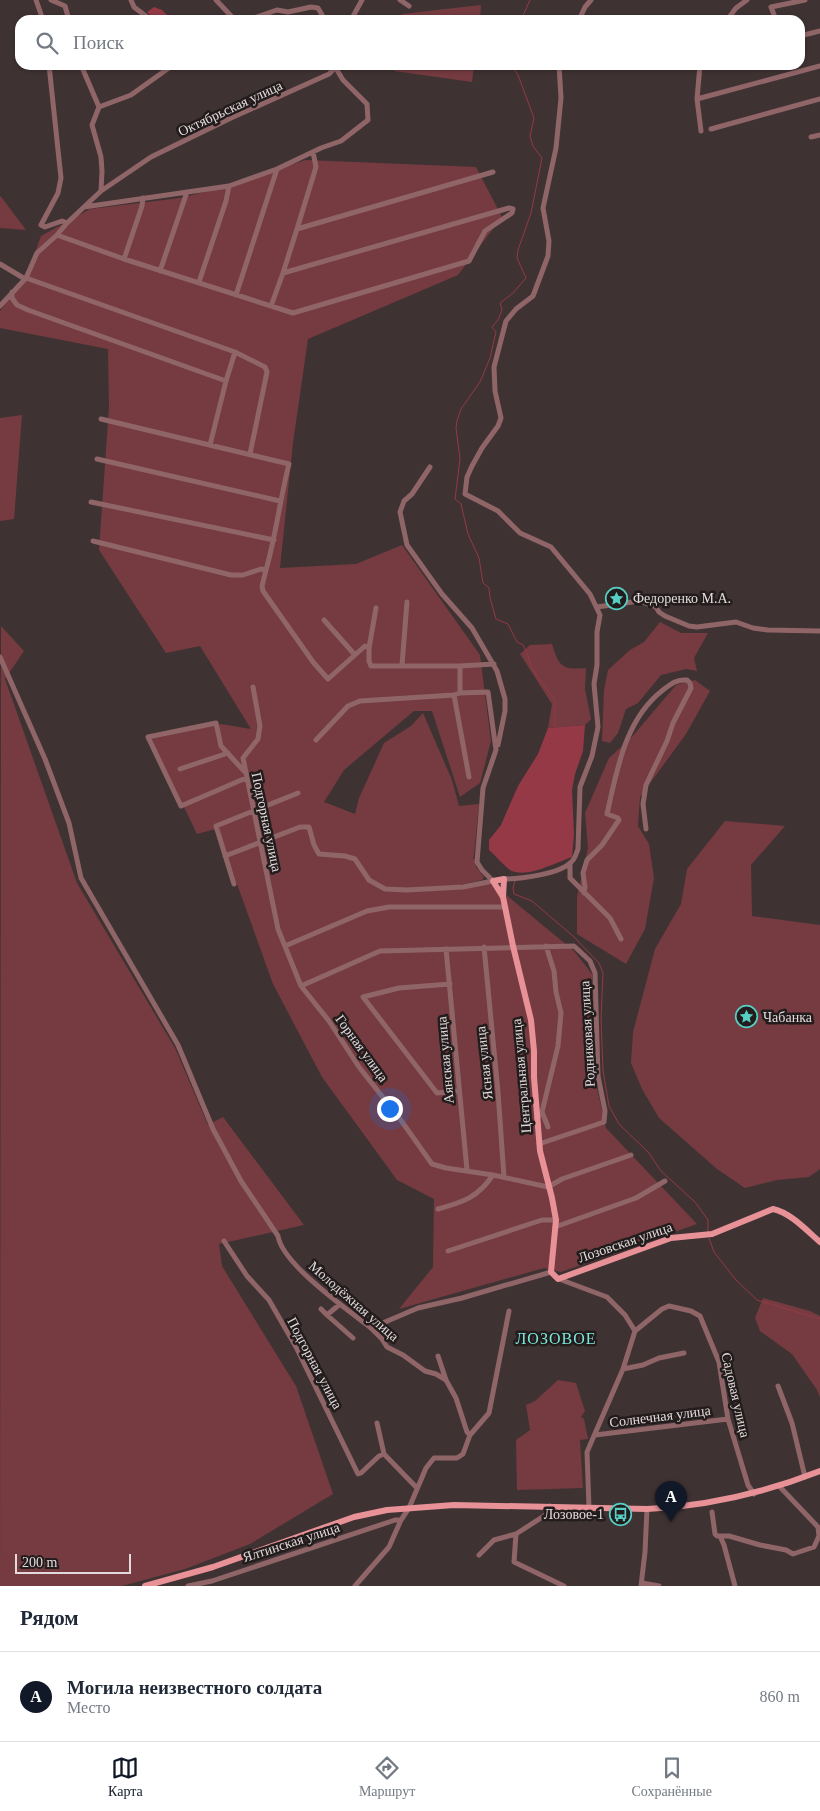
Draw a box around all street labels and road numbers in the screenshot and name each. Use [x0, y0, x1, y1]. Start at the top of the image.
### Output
street label: Октябрьская улица [176, 77, 285, 139]
street label: Подгорная улица [249, 771, 285, 874]
street label: Родниковая улица [577, 980, 598, 1087]
street label: Горная улица [332, 1012, 391, 1085]
street label: Аянская улица [434, 1015, 457, 1104]
street label: Центральная улица [509, 1017, 534, 1134]
street label: Ясная улица [473, 1025, 496, 1100]
street label: Лозовская улица [576, 1219, 675, 1266]
street label: Молодёжная улица [306, 1258, 402, 1345]
street label: Подгорная улица [284, 1315, 345, 1412]
street label: Садовая улица [718, 1351, 753, 1440]
street label: Солнечная улица [609, 1403, 712, 1430]
street label: Ялтинская улица [241, 1520, 342, 1565]

